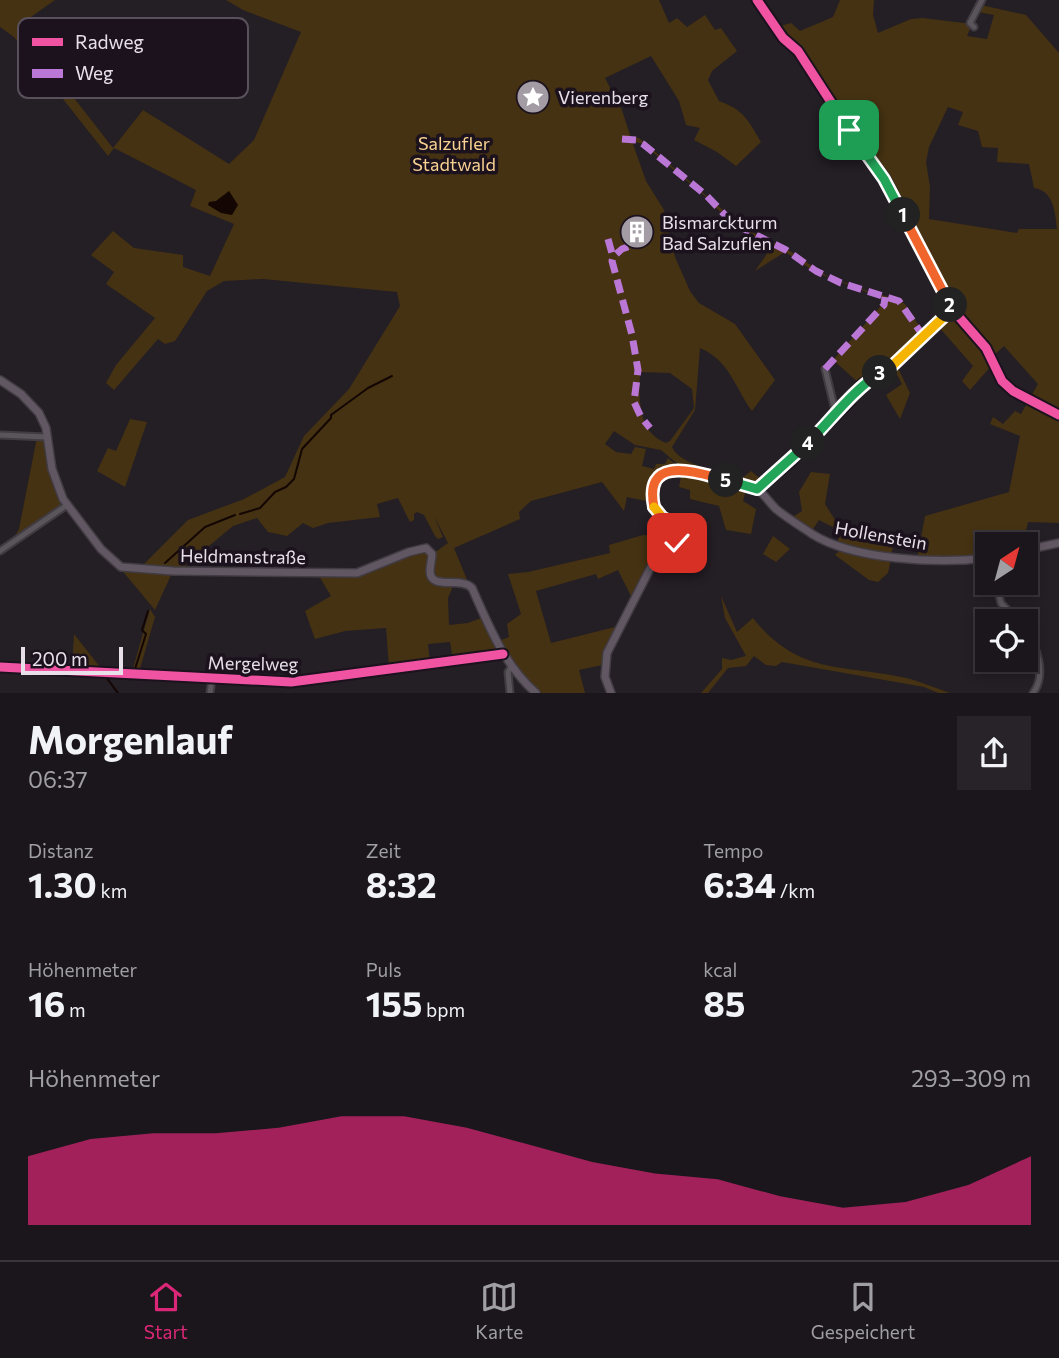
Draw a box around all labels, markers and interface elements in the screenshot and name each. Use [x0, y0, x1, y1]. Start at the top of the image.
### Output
legend [18, 18, 248, 98]
text: Radweg [75, 30, 144, 53]
text: Weg [75, 61, 113, 84]
place icon: Vierenberg [514, 78, 552, 116]
place label: Vierenberg [558, 86, 649, 108]
pin [819, 100, 879, 160]
icon: arrive [830, 111, 868, 149]
park label: Salzufler Stadtwald [412, 132, 496, 175]
pin: 1 [886, 198, 920, 232]
text: 1 [898, 203, 907, 226]
place label: Bismarckturm Bad Salzuflen [662, 211, 777, 254]
building icon: Bismarckturm Bad Salzuflen [618, 213, 656, 251]
pin: 2 [932, 288, 968, 322]
text: 2 [944, 293, 955, 316]
pin: 3 [862, 356, 898, 390]
text: 3 [874, 361, 885, 384]
pin: 4 [790, 426, 826, 460]
text: 4 [802, 431, 813, 454]
pin: 5 [708, 462, 744, 498]
text: 5 [720, 468, 731, 491]
pin [647, 513, 707, 573]
street label: Hollenstein [833, 516, 929, 554]
icon: check [658, 524, 696, 562]
north arrow [975, 532, 1038, 595]
map controls [975, 532, 1038, 672]
street label: Heldmanstraße [180, 544, 306, 568]
button: locate [975, 609, 1038, 672]
scale bar [21, 644, 122, 676]
text: 200 m [32, 647, 88, 670]
street label: Mergelweg [207, 651, 299, 675]
text: Morgenlauf [28, 715, 233, 762]
button: share [957, 716, 1031, 790]
text: 06:37 [28, 765, 88, 793]
text: Distanz [28, 839, 94, 862]
text: Zeit [366, 839, 401, 862]
text: Tempo [703, 839, 763, 862]
text: 1.30 [28, 862, 97, 905]
text: 8:32 [366, 862, 437, 905]
text: 6:34 [703, 862, 776, 905]
text: km [97, 879, 127, 902]
text: /km [776, 879, 815, 902]
text: Höhenmeter [28, 958, 137, 981]
text: Puls [366, 958, 402, 981]
text: kcal [703, 958, 737, 981]
text: 16 [28, 981, 65, 1024]
text: 155 [366, 981, 422, 1024]
text: 85 [703, 981, 745, 1024]
text: m [65, 998, 86, 1021]
text: bpm [422, 998, 465, 1021]
text: Höhenmeter [28, 1064, 160, 1092]
text: 293–309 m [911, 1064, 1031, 1092]
tab: Start [144, 1278, 188, 1343]
tab: Karte [475, 1278, 523, 1343]
tab: Gespeichert [811, 1278, 915, 1343]

